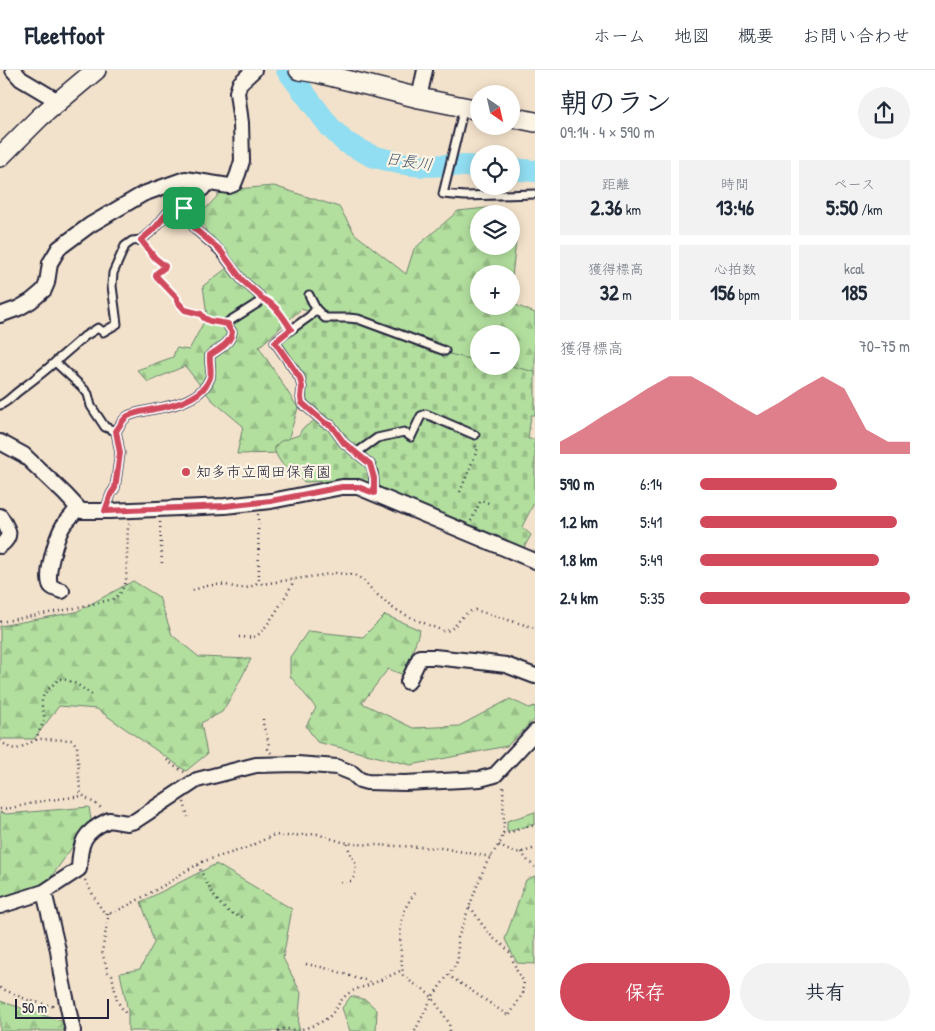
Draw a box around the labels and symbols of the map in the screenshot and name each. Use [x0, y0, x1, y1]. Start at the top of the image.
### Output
north arrow [470, 85, 520, 135]
water label: 日長川 [384, 147, 434, 175]
pin [163, 187, 205, 229]
place label: 知多市立岡田保育園 [196, 461, 331, 482]
marker: 知多市立岡田保育園 [180, 466, 192, 478]
scale bar [15, 996, 109, 1019]

